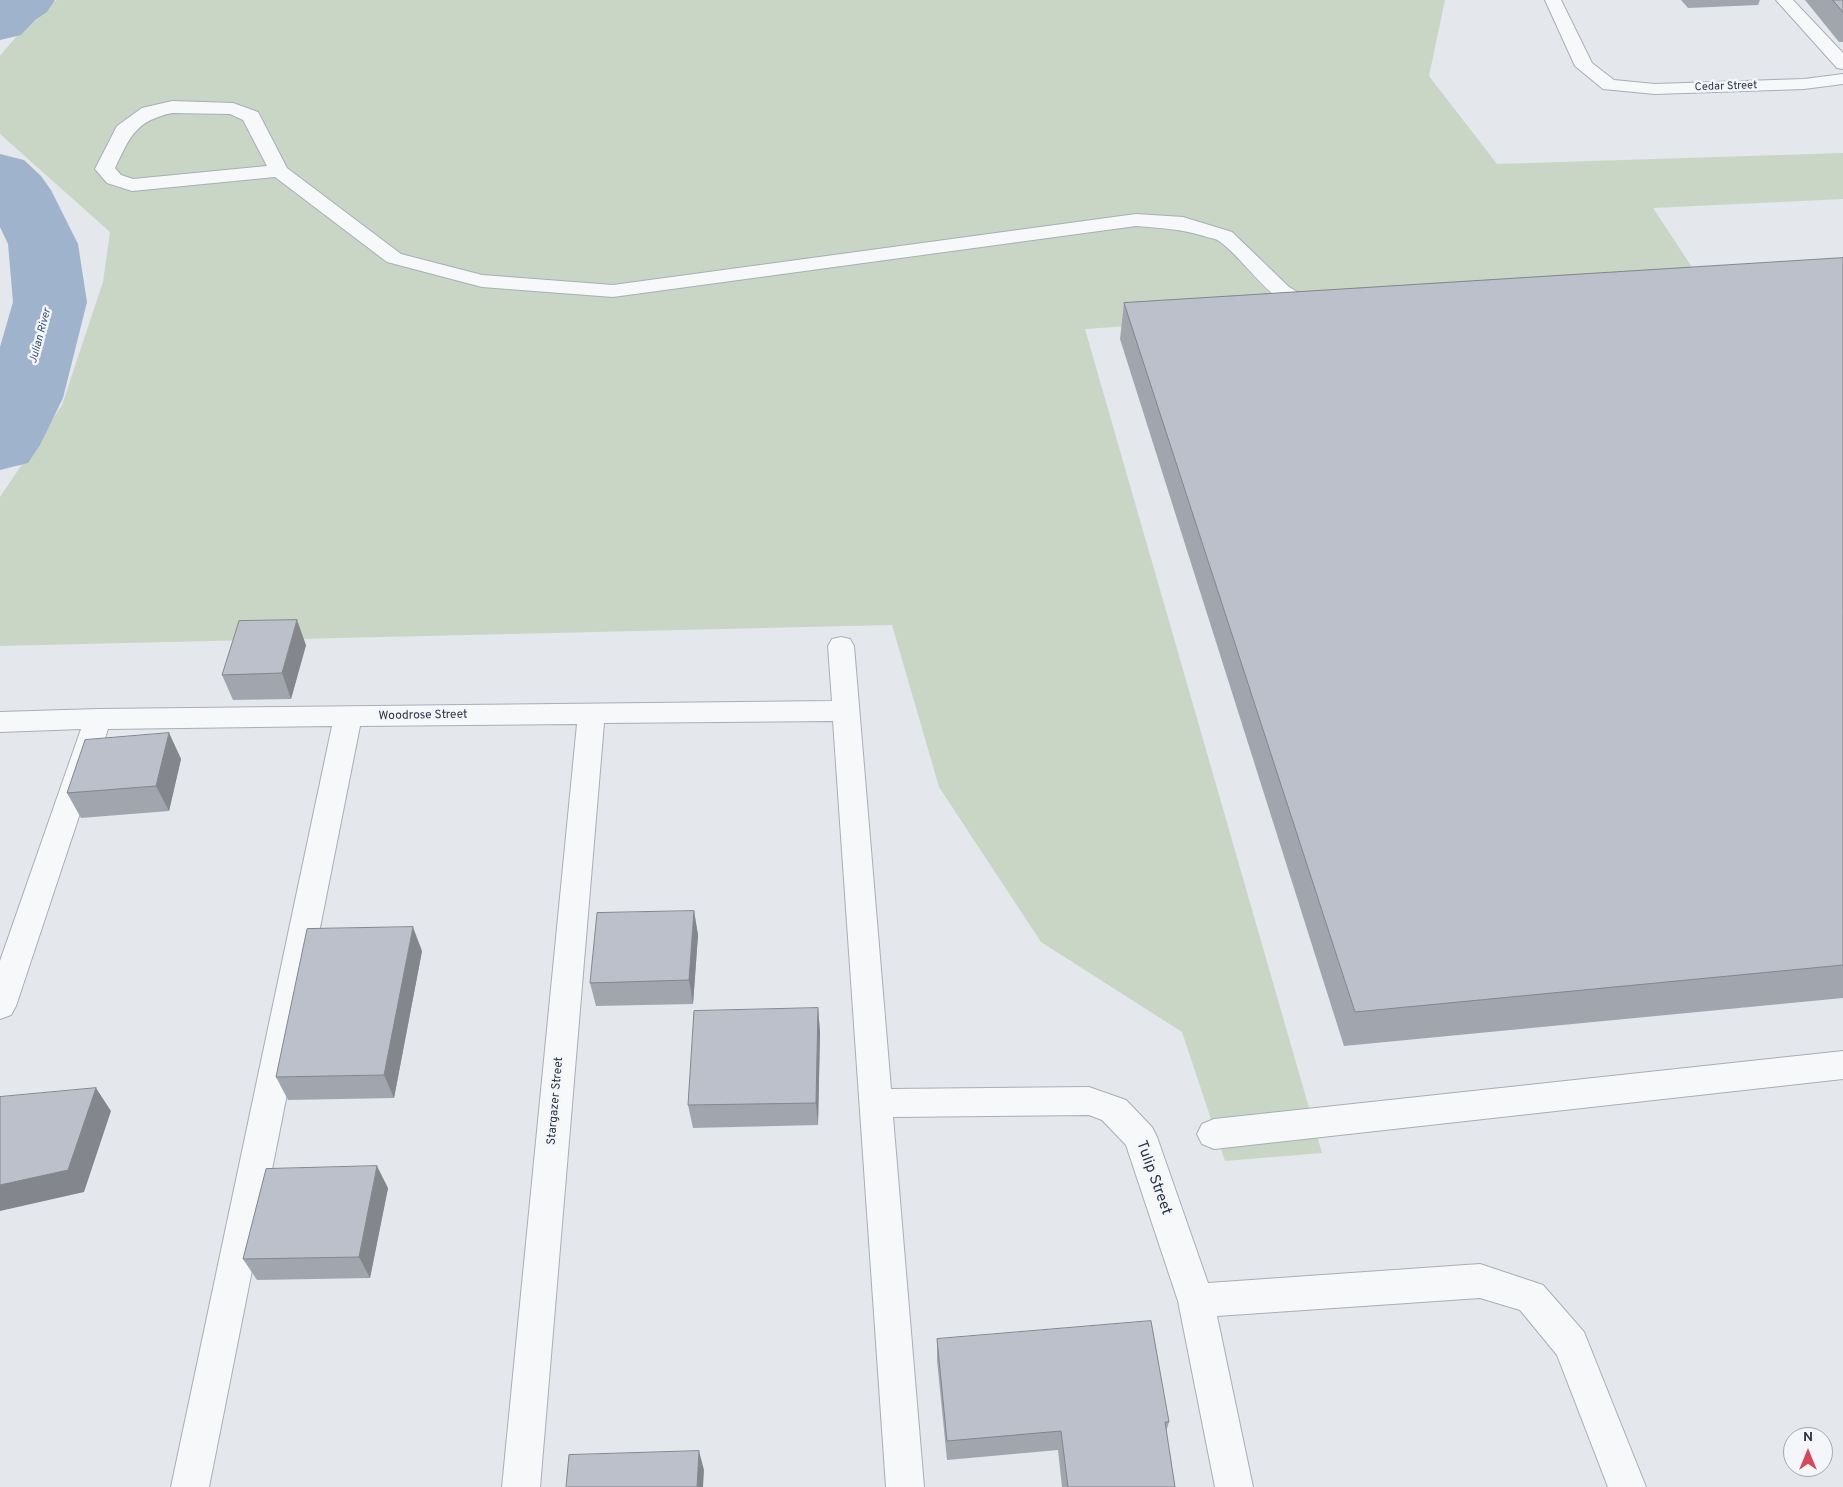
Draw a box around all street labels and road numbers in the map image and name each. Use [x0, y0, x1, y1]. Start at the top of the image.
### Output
street label: Cedar Street [1695, 79, 1757, 95]
street label: Woodrose Street [378, 708, 468, 724]
street label: Stargazer Street [545, 1056, 567, 1146]
street label: Tulip Street [1131, 1138, 1175, 1218]

